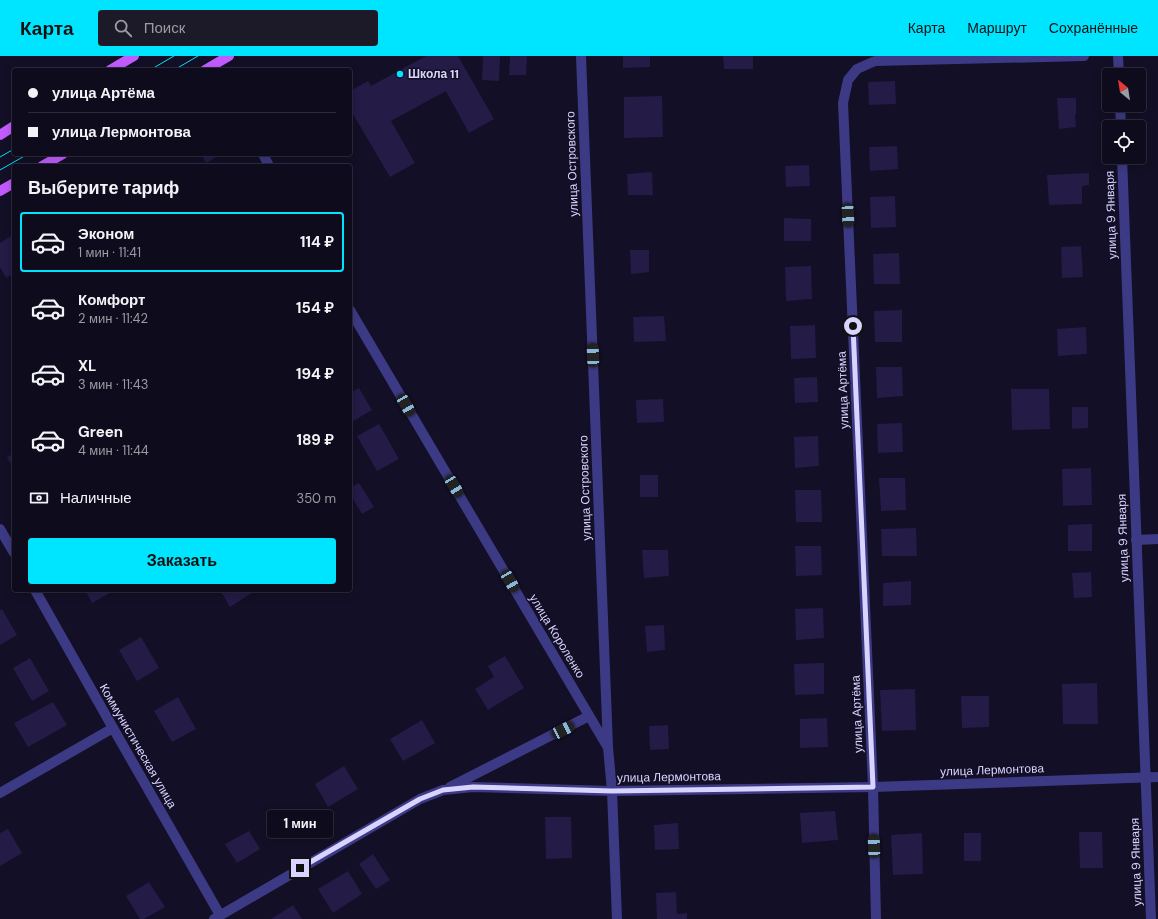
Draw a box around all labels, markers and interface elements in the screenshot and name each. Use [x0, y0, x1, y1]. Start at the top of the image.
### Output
search box [98, 10, 378, 46]
text: Карта [20, 16, 74, 41]
icon: search [112, 17, 134, 39]
text: Поиск [144, 18, 185, 38]
text: Карта [908, 19, 945, 37]
text: Маршрут [967, 19, 1027, 37]
text: Сохранённые [1049, 19, 1138, 37]
place label: Школа 11 [408, 66, 459, 82]
north arrow [1102, 68, 1146, 112]
map controls [1102, 68, 1146, 164]
marker: Школа 11 [395, 69, 405, 79]
text: улица Артёма [52, 83, 155, 103]
street label: улица Островского [562, 111, 582, 217]
button: locate [1102, 120, 1146, 164]
text: улица Лермонтова [52, 122, 191, 142]
street label: улица 9 Января [1101, 171, 1121, 259]
text: Выберите тариф [28, 176, 179, 200]
car [841, 203, 855, 227]
icon: car [30, 224, 66, 260]
text: Эконом [78, 224, 134, 244]
text: 114 ₽ [300, 232, 334, 252]
text: 1 мин · 11:41 [78, 244, 141, 261]
icon: car [30, 290, 66, 326]
text: Комфорт [78, 290, 145, 310]
text: 154 ₽ [296, 298, 334, 318]
text: 2 мин · 11:42 [78, 310, 148, 327]
route start [844, 317, 862, 335]
car [587, 343, 599, 367]
street label: улица Артёма [834, 351, 852, 429]
icon: car [30, 356, 66, 392]
text: XL [78, 356, 96, 376]
text: 194 ₽ [296, 364, 334, 384]
text: 3 мин · 11:43 [78, 376, 148, 393]
car [395, 392, 417, 418]
icon: car [30, 422, 66, 458]
text: Green [78, 422, 123, 442]
text: 189 ₽ [297, 430, 334, 450]
street label: улица Островского [575, 435, 595, 541]
text: 4 мин · 11:44 [78, 442, 149, 459]
car [443, 473, 465, 499]
icon: cash [28, 487, 50, 509]
text: Наличные [60, 488, 132, 508]
text: 350 m [296, 490, 336, 507]
street label: улица 9 Января [1113, 494, 1133, 582]
button: Заказать [28, 538, 336, 584]
car [499, 568, 521, 594]
street label: улица Короленко [526, 591, 589, 681]
street label: улица Артёма [848, 675, 866, 753]
street label: Коммунистическая улица [96, 681, 180, 812]
car [550, 719, 576, 741]
street label: улица Лермонтова [940, 760, 1045, 780]
street label: улица Лермонтова [617, 768, 721, 786]
callout: 1 мин [267, 810, 333, 838]
text: 1 мин [283, 815, 317, 832]
street label: улица 9 Января [1126, 818, 1146, 906]
car [868, 834, 880, 858]
route end [291, 859, 309, 877]

